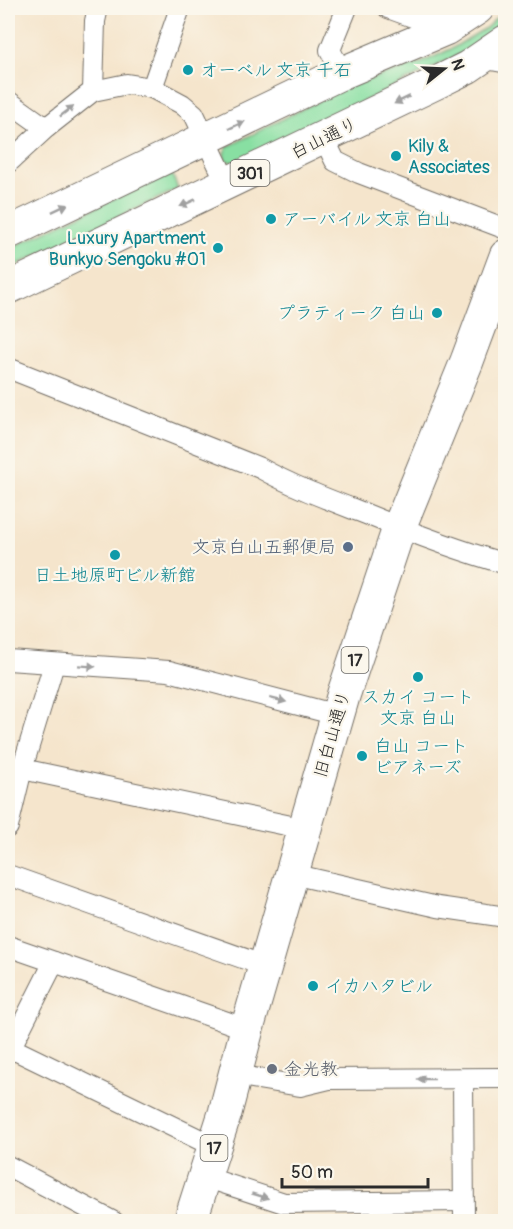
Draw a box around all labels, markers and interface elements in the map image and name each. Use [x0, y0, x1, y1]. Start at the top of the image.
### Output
north arrow [414, 39, 474, 99]
text: N [446, 56, 469, 73]
place label: オーベル 文京 千石 [200, 59, 352, 82]
marker: オーベル 文京 千石 [181, 63, 195, 77]
one-way arrow [393, 95, 410, 104]
one-way arrow [60, 105, 75, 117]
street label: 白山通り [287, 112, 362, 165]
one-way arrow [228, 120, 245, 129]
place label: Kily & Associates [408, 135, 490, 179]
marker: Kily & Associates [389, 149, 403, 163]
road number: 301 [230, 160, 270, 186]
one-way arrow [180, 199, 197, 208]
one-way arrow [52, 203, 69, 212]
place label: アーバイル 文京 白山 [283, 208, 451, 231]
marker: アーバイル 文京 白山 [264, 212, 278, 226]
place label: Luxury Apartment Bunkyo Sengoku #01 [49, 227, 207, 271]
marker: Luxury Apartment Bunkyo Sengoku #01 [211, 241, 225, 255]
place label: プラティーク 白山 [277, 302, 425, 325]
marker: プラティーク 白山 [430, 306, 444, 320]
place label: 文京白山五郵便局 [192, 536, 336, 559]
marker: 文京白山五郵便局 [341, 540, 355, 554]
marker: 日土地原町ビル新館 [108, 548, 122, 562]
place label: 日土地原町ビル新館 [34, 564, 196, 587]
road number: 17 [342, 647, 368, 673]
one-way arrow [77, 661, 96, 671]
marker: スカイ コート 文京 白山 [411, 670, 425, 684]
place label: スカイ コート 文京 白山 [362, 686, 474, 730]
street label: 旧白山通り [309, 688, 356, 781]
one-way arrow [269, 695, 287, 705]
place label: 白山 コート ビアネーズ [374, 735, 468, 779]
marker: 白山 コート ビアネーズ [355, 749, 369, 763]
place label: イカハタビル [325, 975, 433, 998]
marker: イカハタビル [306, 979, 320, 993]
place label: 金光教 [284, 1058, 338, 1081]
marker: 金光教 [265, 1062, 279, 1076]
one-way arrow [417, 1074, 436, 1084]
road number: 17 [200, 1135, 228, 1161]
scale bar [282, 1151, 428, 1189]
text: 50 m [291, 1161, 333, 1184]
one-way arrow [251, 1192, 269, 1201]

